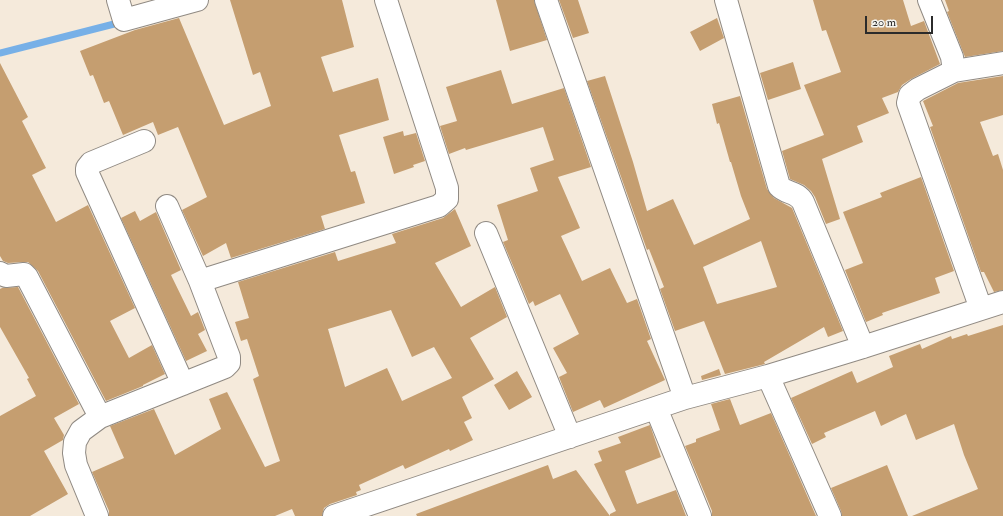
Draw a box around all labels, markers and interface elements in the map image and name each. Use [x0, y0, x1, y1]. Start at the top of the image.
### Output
scale bar [867, 8, 935, 34]
text: 20 m [872, 15, 896, 30]

